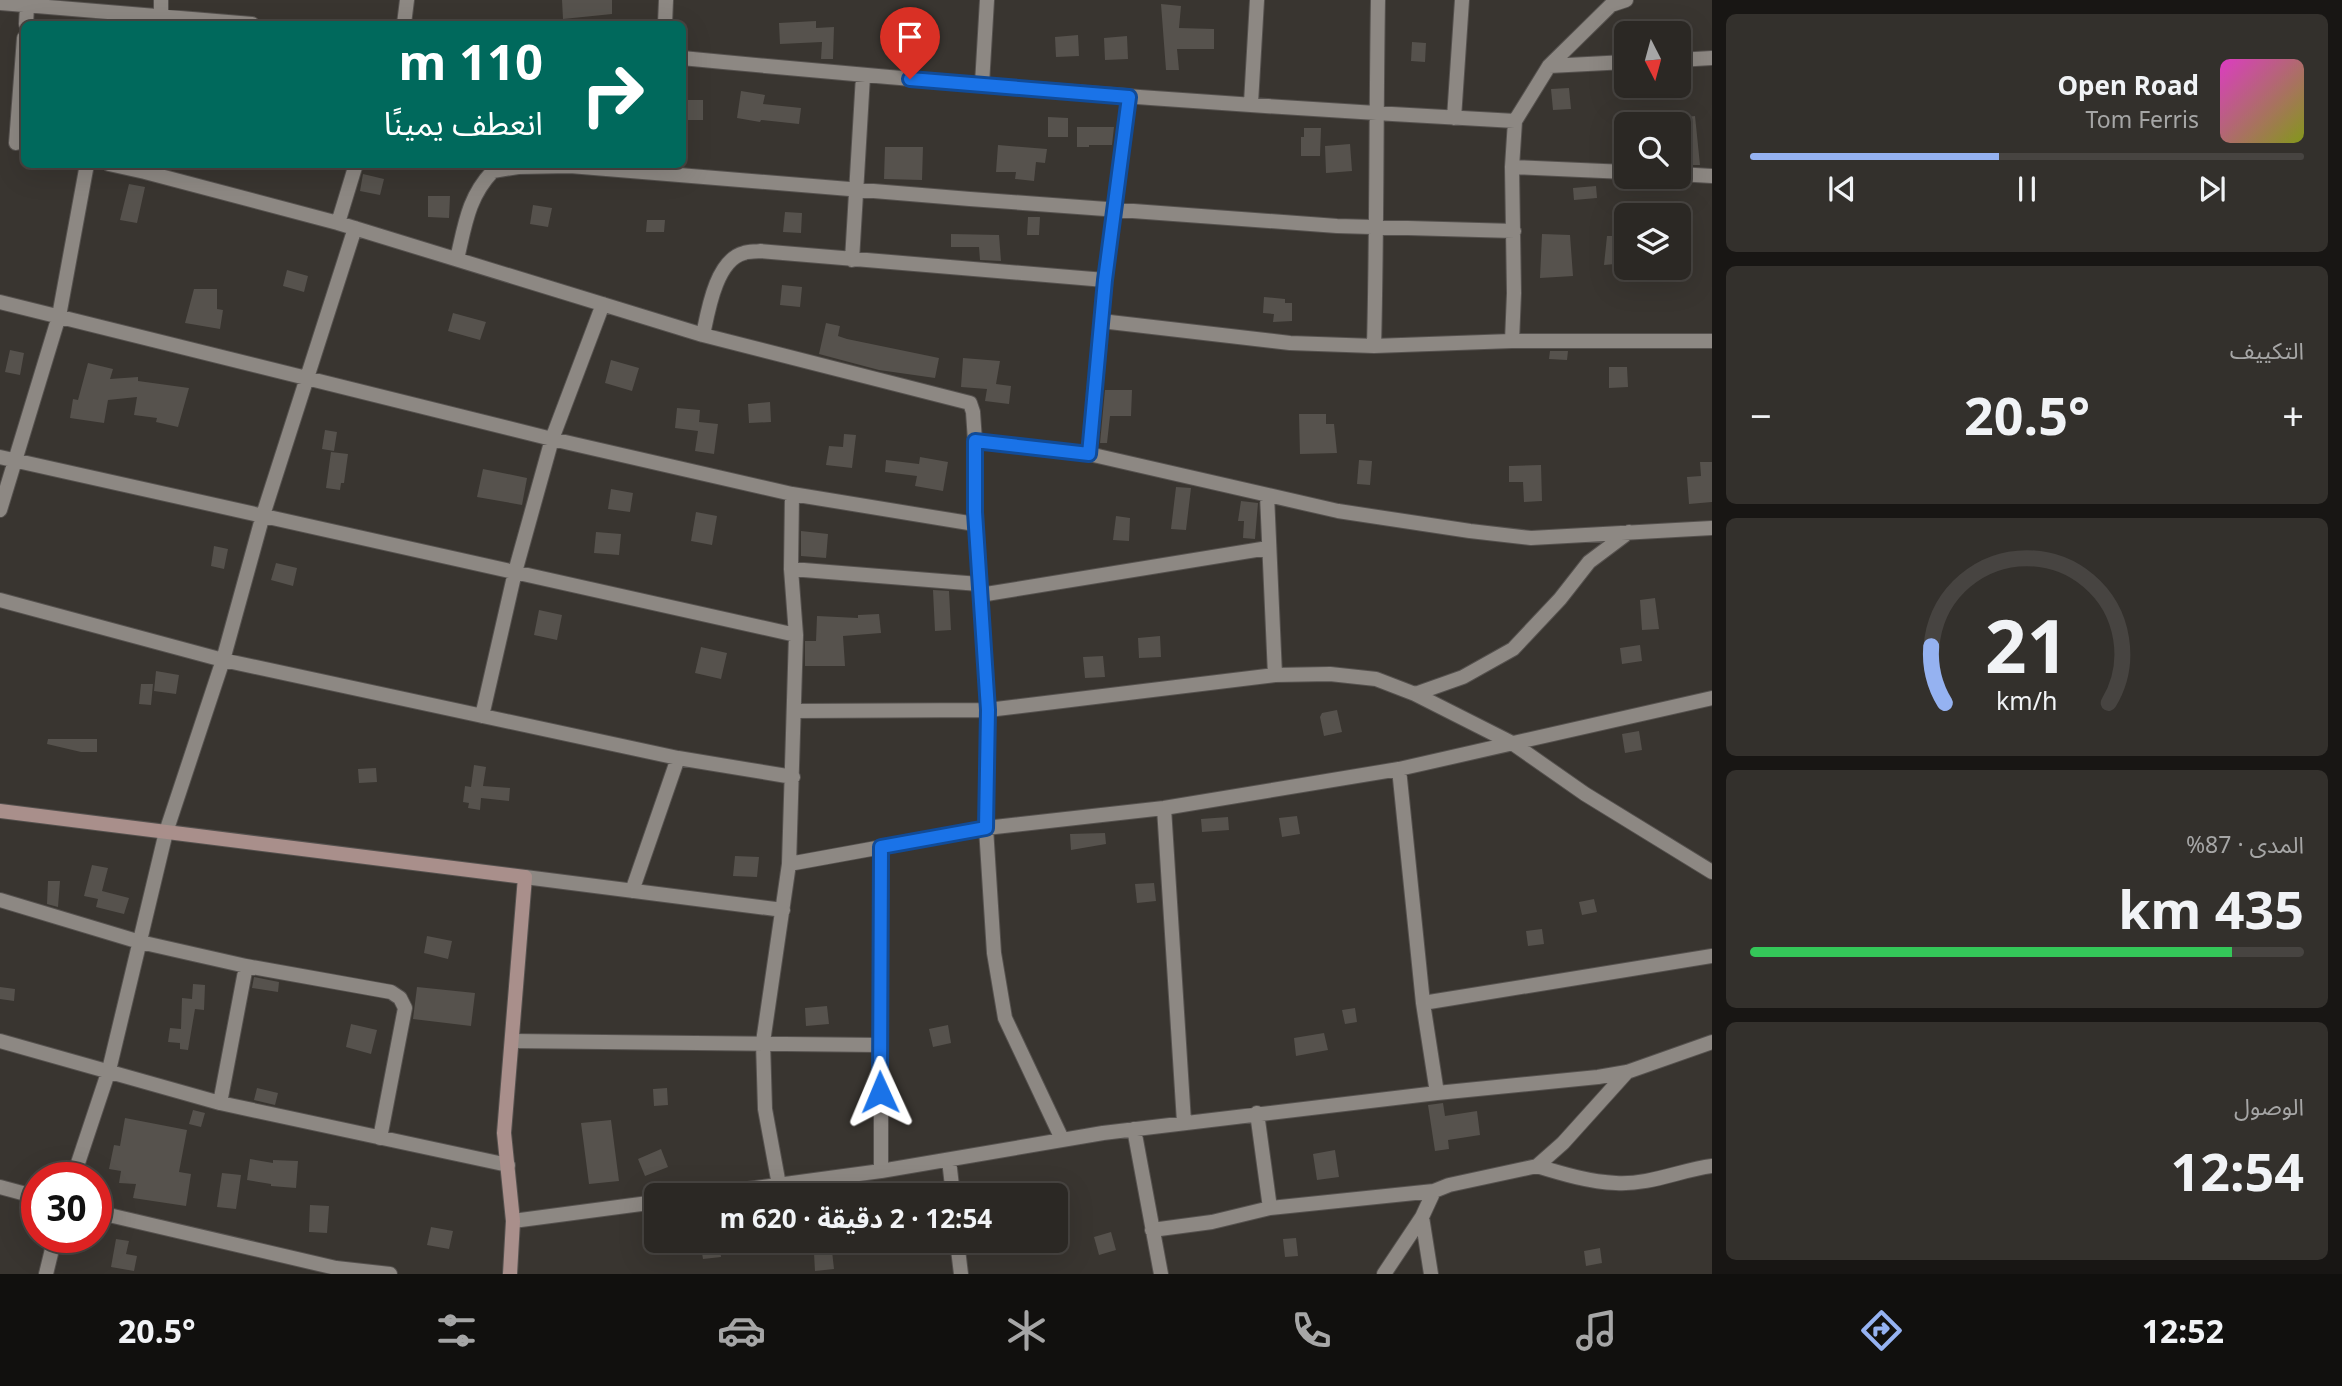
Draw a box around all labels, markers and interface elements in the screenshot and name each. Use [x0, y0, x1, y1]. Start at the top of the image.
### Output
pin [880, 7, 940, 79]
icon: arrive [891, 18, 929, 56]
north arrow [1614, 21, 1690, 98]
map controls [1614, 21, 1691, 280]
text: 110 m [398, 28, 543, 94]
icon: right [567, 49, 658, 140]
text: Open Road [2058, 67, 2199, 103]
text: انعطف يمينًا [384, 101, 543, 144]
text: Tom Ferris [2086, 103, 2199, 135]
button: search [1614, 112, 1691, 189]
icon: previous [1823, 170, 1861, 208]
icon: pause [2008, 170, 2046, 208]
icon: next [2193, 170, 2231, 208]
button: layers [1614, 203, 1691, 280]
text: التكييف [2230, 334, 2304, 366]
text: 20.5° [1964, 379, 2090, 450]
text: − [1750, 389, 1772, 441]
text: + [2282, 389, 2304, 441]
text: 21 [1985, 595, 2069, 694]
text: km/h [1996, 683, 2058, 717]
text: المدى · 87% [2186, 828, 2304, 860]
text: 435 km [2118, 873, 2304, 944]
position arrow [843, 1055, 917, 1129]
text: الوصول [2234, 1090, 2304, 1122]
text: 12:54 [2170, 1135, 2304, 1206]
speed limit sign: 30 [21, 1162, 112, 1253]
text: 12:54 · 2 دقيقة · 620 m [720, 1200, 992, 1236]
icon: filters [432, 1306, 481, 1355]
icon: car [717, 1306, 766, 1355]
icon: climate [1002, 1306, 1051, 1355]
icon: phone [1287, 1306, 1336, 1355]
icon: music [1572, 1306, 1621, 1355]
icon: directions [1857, 1306, 1906, 1355]
text: 20.5° [118, 1309, 196, 1352]
text: 12:52 [2142, 1309, 2224, 1352]

